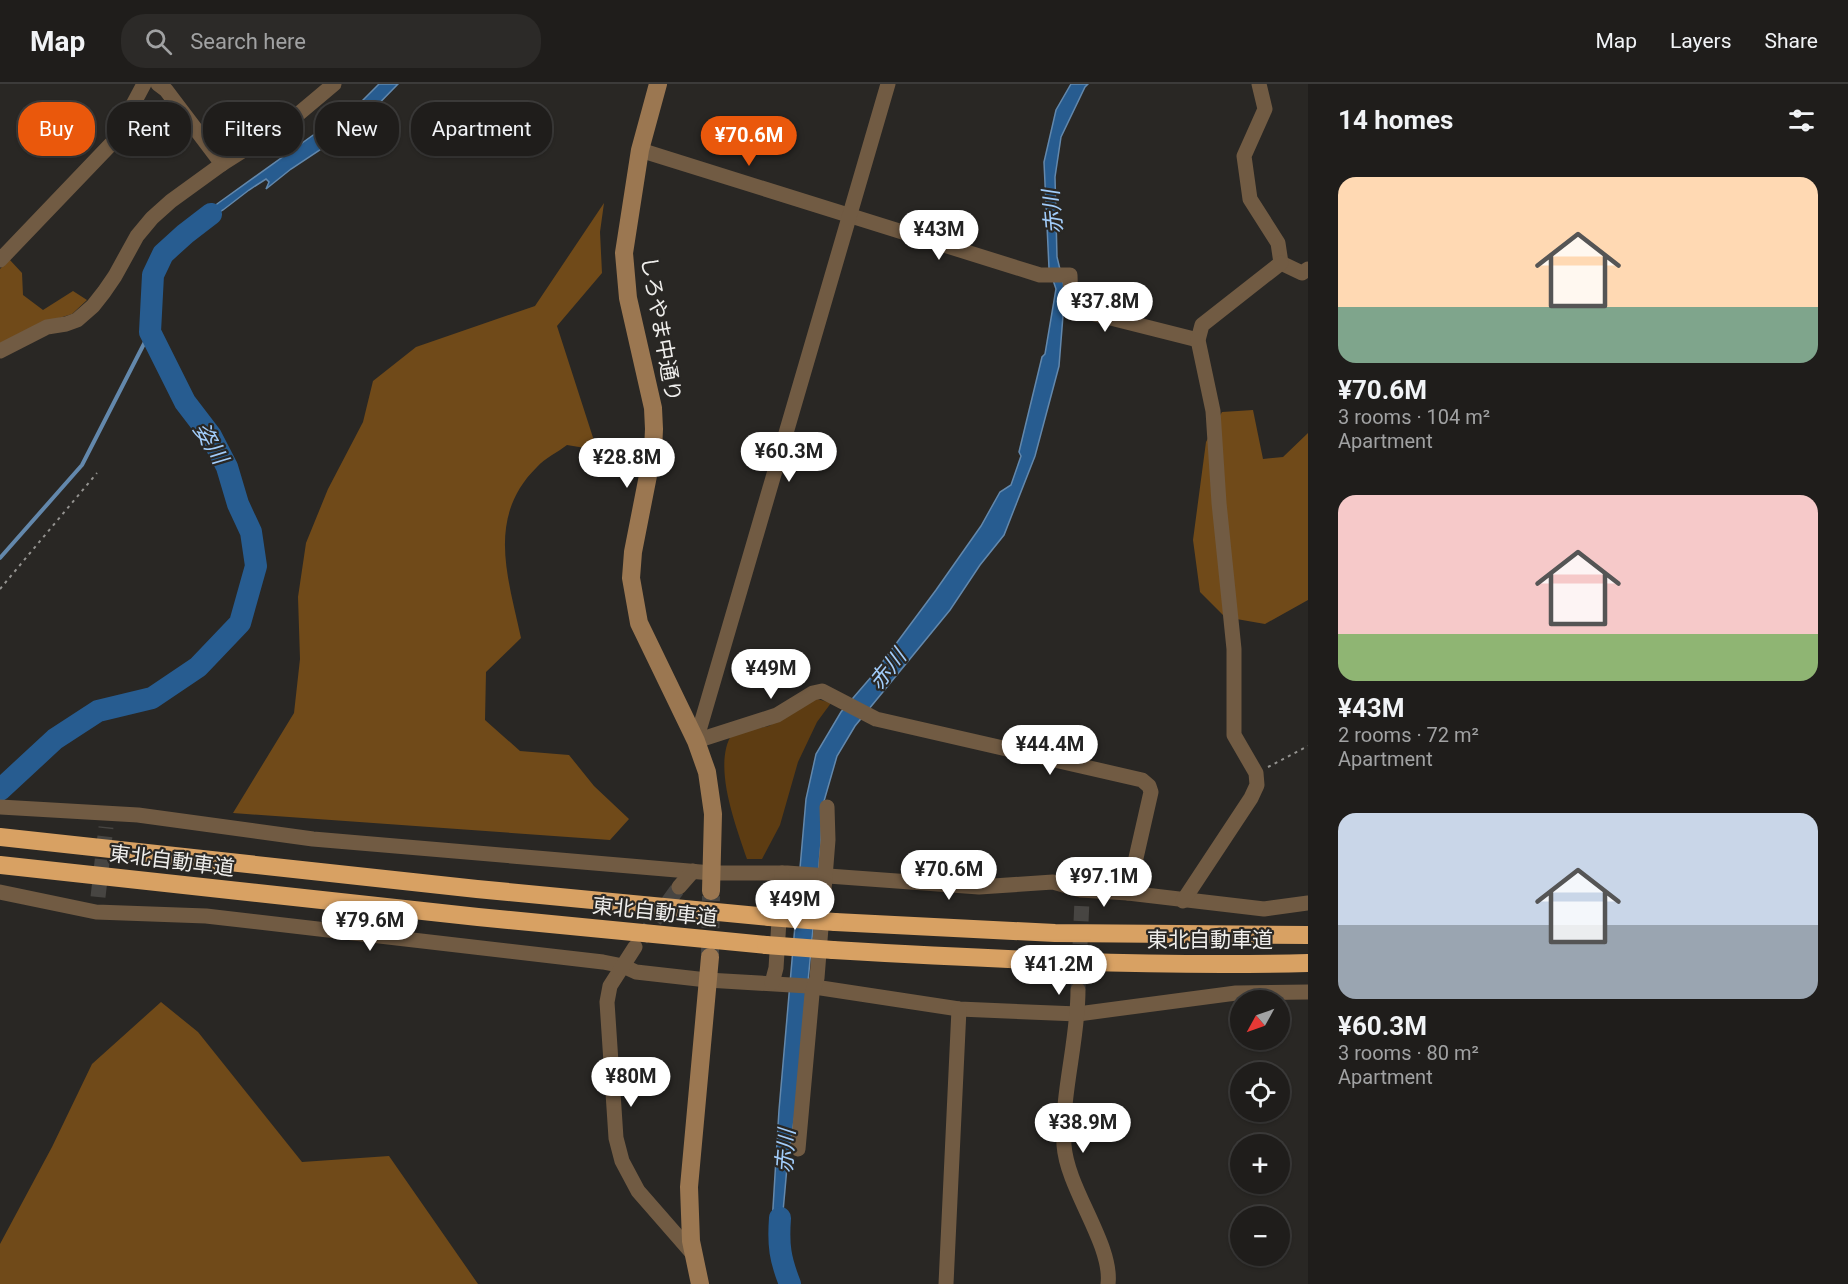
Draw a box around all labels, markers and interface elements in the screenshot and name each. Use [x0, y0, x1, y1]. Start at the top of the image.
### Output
search box [121, 14, 541, 68]
text: Map [30, 25, 85, 58]
icon: search [142, 25, 175, 58]
text: Search here [190, 29, 306, 54]
text: Map [1595, 29, 1637, 53]
text: Layers [1670, 29, 1731, 53]
text: Share [1764, 29, 1818, 53]
chip: Buy [18, 102, 95, 156]
chip: Rent [107, 102, 191, 156]
chip: Filters [203, 102, 303, 156]
chip: New [315, 102, 399, 156]
chip: Apartment [411, 102, 552, 156]
icon: filters [1785, 104, 1818, 137]
text: 14 homes [1338, 105, 1453, 135]
pin: ¥70.6M [700, 116, 798, 167]
text: ¥70.6M [715, 123, 783, 147]
water label: 赤川 [1038, 187, 1067, 235]
pin: ¥43M [903, 210, 975, 261]
icon: home [1524, 216, 1632, 324]
text: ¥43M [913, 217, 965, 241]
street label: しろやま中通り [636, 255, 686, 403]
pin: ¥37.8M [1056, 282, 1154, 333]
text: ¥37.8M [1071, 289, 1139, 313]
text: ¥70.6M [1338, 375, 1427, 405]
text: 3 rooms · 104 m² [1338, 405, 1490, 429]
water label: 姿川 [189, 418, 234, 470]
text: Apartment [1338, 429, 1433, 453]
pin: ¥60.3M [740, 432, 838, 483]
pin: ¥28.8M [578, 438, 676, 489]
text: ¥60.3M [755, 439, 823, 463]
text: ¥28.8M [593, 445, 661, 469]
icon: home [1524, 534, 1632, 642]
water label: 赤川 [864, 643, 912, 694]
pin: ¥49M [735, 649, 807, 700]
text: ¥49M [745, 656, 797, 680]
text: ¥43M [1338, 693, 1405, 723]
text: 2 rooms · 72 m² [1338, 723, 1479, 747]
pin: ¥44.4M [1001, 725, 1099, 776]
text: ¥44.4M [1016, 732, 1084, 756]
text: Apartment [1338, 747, 1433, 771]
street label: 東北自動車道 [108, 841, 236, 881]
pin: ¥70.6M [900, 850, 998, 901]
icon: home [1524, 852, 1632, 960]
text: ¥70.6M [915, 857, 983, 881]
pin: ¥97.1M [1055, 857, 1153, 908]
text: ¥97.1M [1070, 864, 1138, 888]
pin: ¥49M [759, 880, 831, 931]
text: ¥49M [769, 887, 821, 911]
street label: 東北自動車道 [591, 893, 719, 931]
pin: ¥79.6M [321, 901, 419, 952]
text: ¥79.6M [336, 908, 404, 932]
street label: 東北自動車道 [1147, 928, 1273, 952]
pin: ¥41.2M [1010, 945, 1108, 996]
text: ¥41.2M [1025, 952, 1093, 976]
north arrow [1230, 990, 1290, 1050]
map controls [1230, 990, 1290, 1266]
text: ¥60.3M [1338, 1011, 1427, 1041]
text: 3 rooms · 80 m² [1338, 1041, 1479, 1065]
pin: ¥80M [595, 1057, 667, 1108]
button: locate [1230, 1062, 1290, 1122]
text: ¥80M [605, 1064, 657, 1088]
text: Apartment [1338, 1065, 1433, 1089]
pin: ¥38.9M [1034, 1103, 1132, 1154]
text: ¥38.9M [1049, 1110, 1117, 1134]
water label: 赤川 [771, 1126, 800, 1174]
button: + [1230, 1134, 1290, 1194]
button: − [1230, 1206, 1290, 1266]

